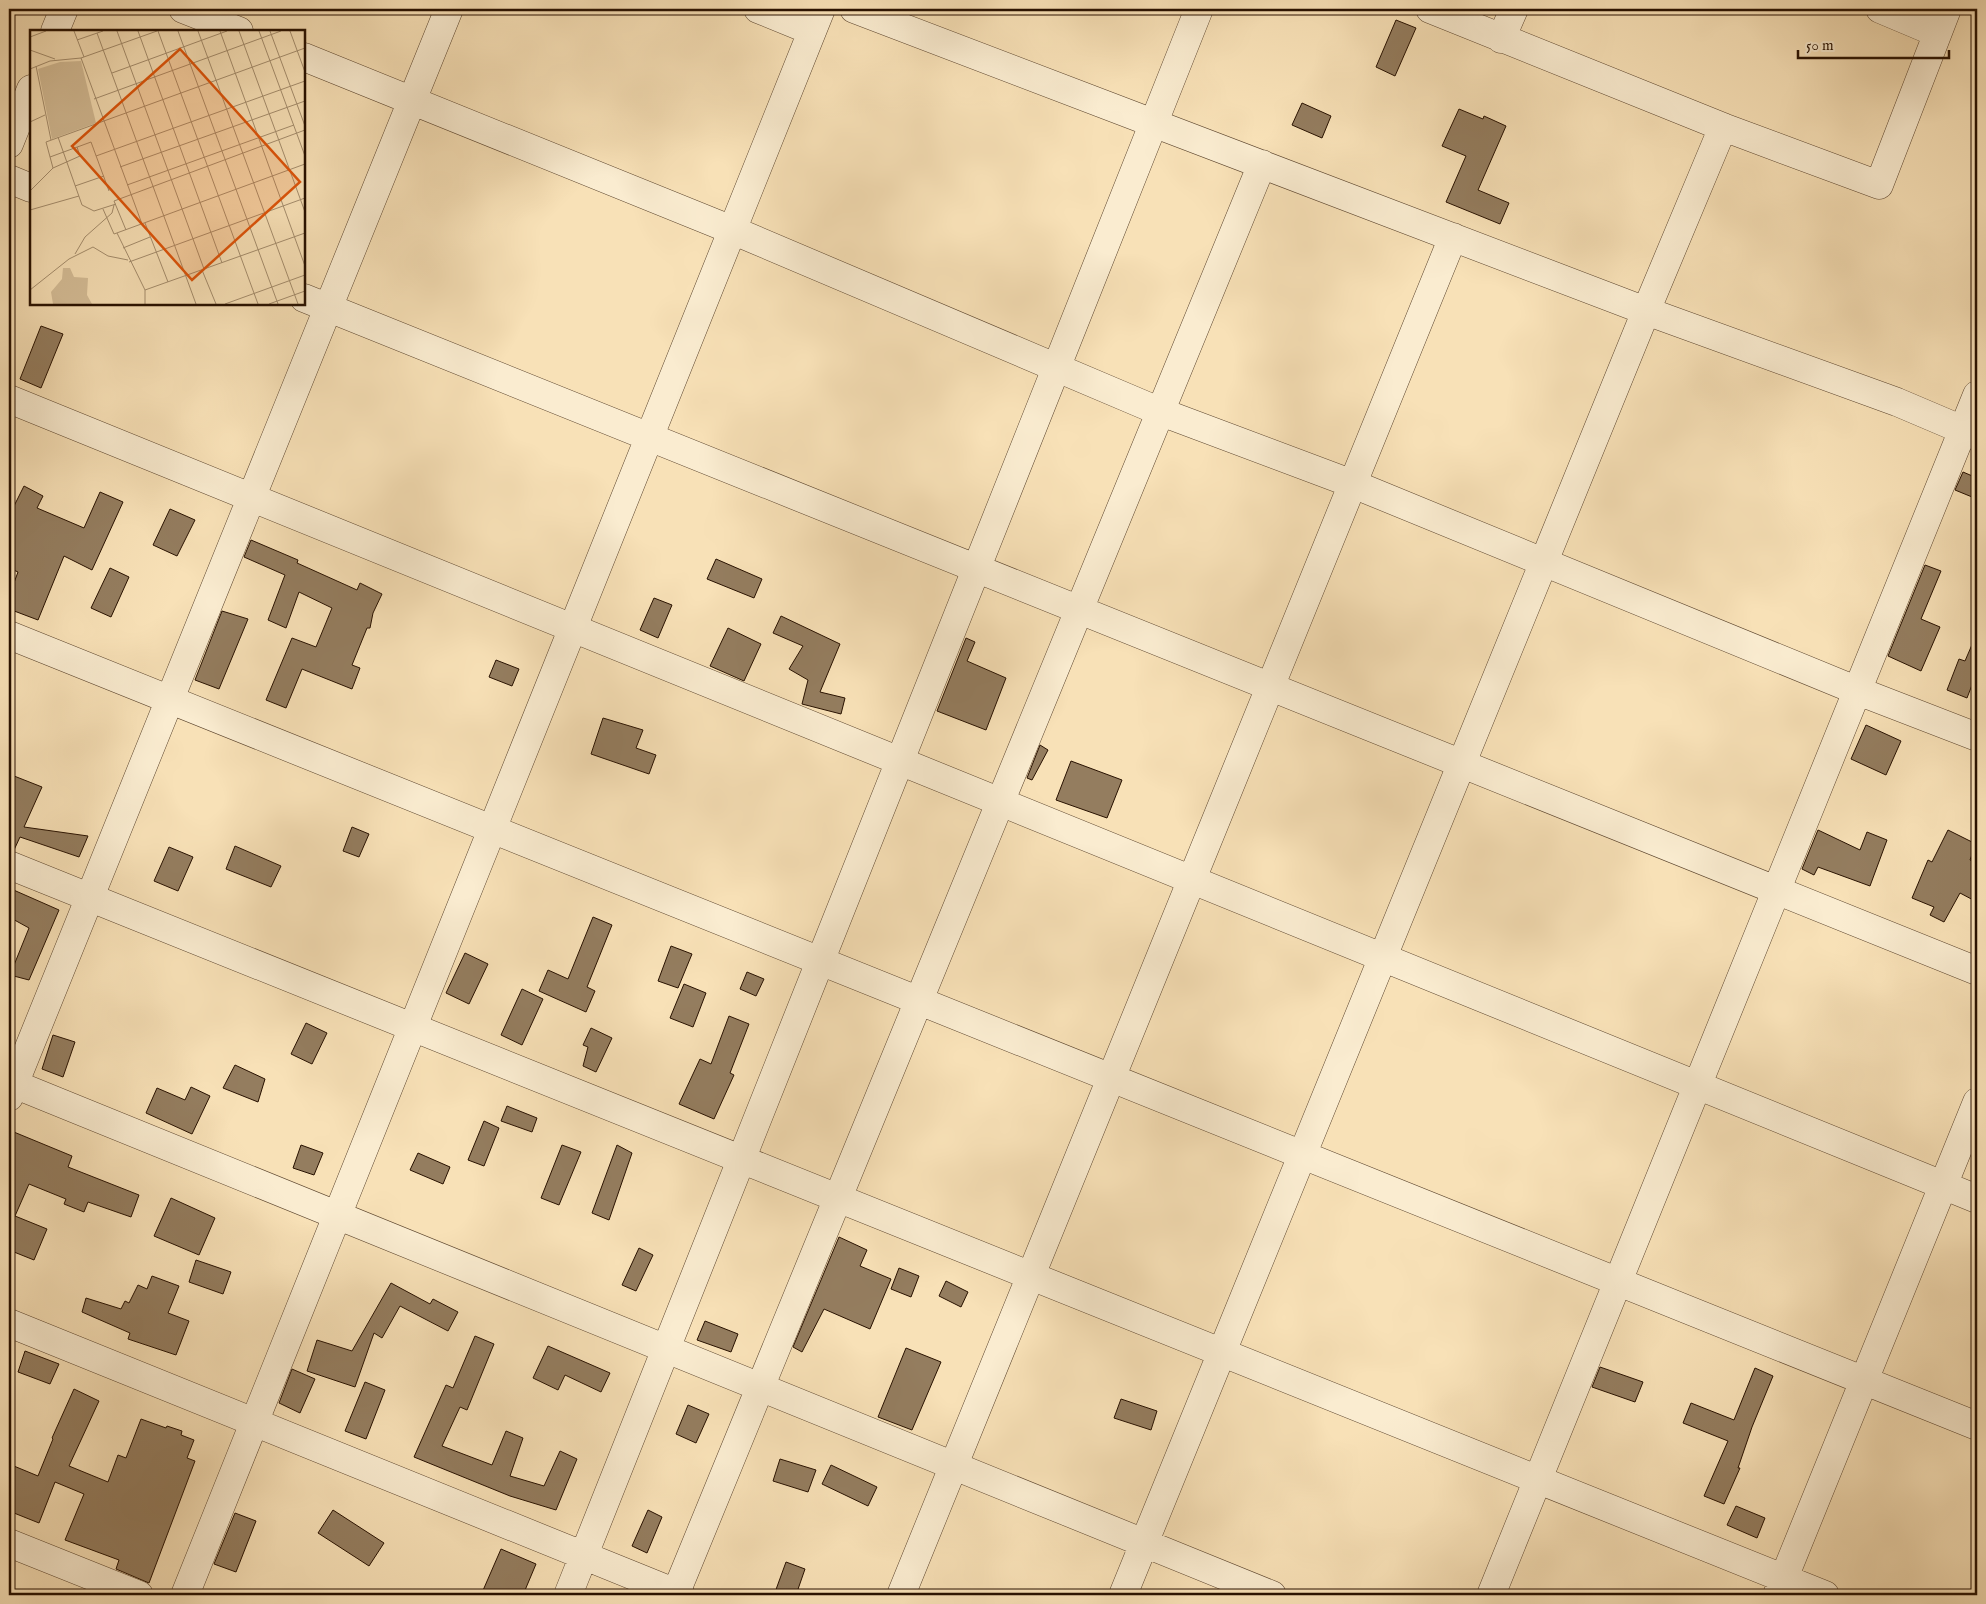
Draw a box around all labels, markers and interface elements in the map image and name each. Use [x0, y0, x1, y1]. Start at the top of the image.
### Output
scale bar [1798, 28, 1950, 60]
inset map [30, 30, 305, 305]
text: 50 m [1806, 36, 1834, 55]

